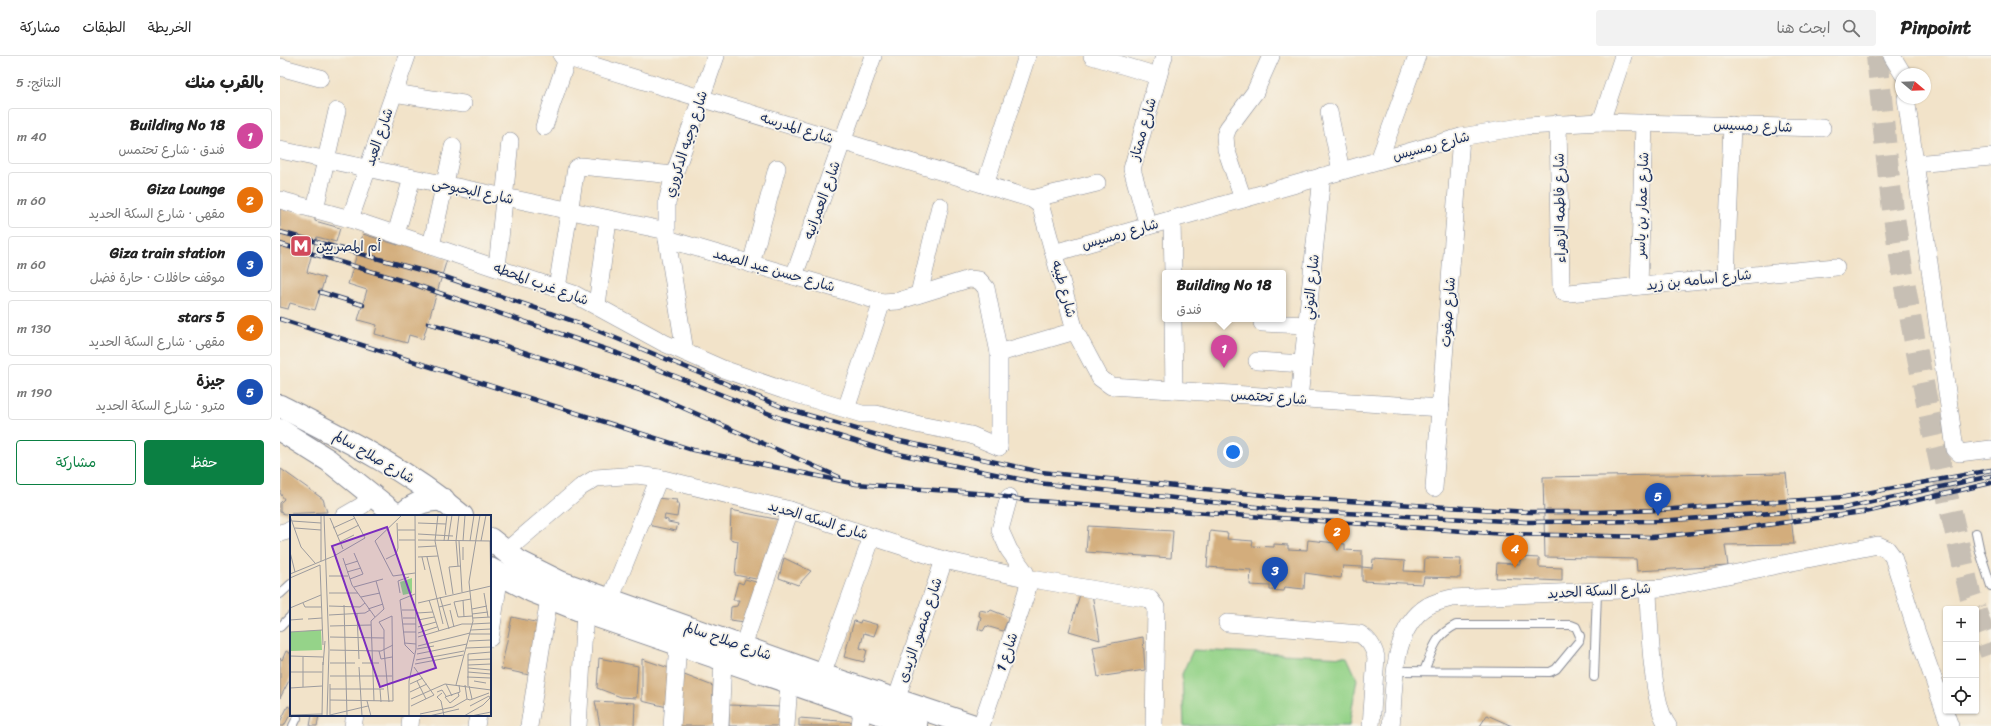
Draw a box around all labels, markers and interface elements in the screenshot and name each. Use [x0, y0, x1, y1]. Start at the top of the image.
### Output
search box [1596, 10, 1876, 46]
text: Pinpoint [1900, 11, 1971, 44]
text: مشاركة [20, 15, 60, 40]
text: الطبقات [82, 15, 126, 40]
text: الخريطة [148, 15, 191, 40]
text: ابحث هنا [1776, 15, 1830, 41]
icon: search [1840, 17, 1862, 39]
text: بالقرب منك [185, 67, 264, 97]
north arrow [1895, 68, 1931, 104]
text: النتائج: 5 [16, 71, 61, 94]
street label: شارع وجيه الدكروري [657, 87, 715, 201]
street label: شارع ممتاز [1122, 95, 1164, 164]
street label: شارع العبد [357, 105, 401, 169]
street label: شارع المدرسه [757, 105, 837, 151]
text: Building No 18 [130, 112, 225, 138]
street label: شارع رمسيس [1713, 112, 1793, 140]
street label: شارع رمسيس [1389, 124, 1473, 168]
text: 40 m [17, 125, 47, 148]
text: 1 [247, 125, 253, 148]
text: فندق · شارع تحتمس [119, 138, 225, 161]
street label: شارع عمار بن ياسر [1628, 152, 1656, 259]
street label: شارع فاطمه الزهراء [1547, 153, 1573, 263]
street label: شارع العمرانيه [796, 157, 848, 243]
street label: شارع البحبوحى [430, 170, 516, 212]
text: Giza Lounge [147, 176, 225, 202]
text: 60 m [17, 189, 46, 212]
text: 2 [246, 189, 254, 212]
text: مقهى · شارع السكة الحديد [89, 202, 225, 225]
street label: شارع رمسيس [1078, 211, 1162, 257]
metro station icon: أم المصريين [288, 233, 314, 259]
place label: أم المصريين [316, 234, 382, 259]
text: Giza train station [110, 240, 225, 266]
street label: شارع حسن عبد الصمد [710, 241, 838, 299]
text: 60 m [17, 253, 46, 276]
text: 3 [246, 253, 254, 276]
street label: شارع التوني [1295, 253, 1327, 321]
street label: شارع غرب المحطه [490, 255, 592, 313]
street label: شارع طيبه [1044, 257, 1084, 321]
street label: شارع اسامه بن زيد [1645, 262, 1753, 298]
text: موقف حافلات · حارة فضل [90, 266, 225, 289]
popup [1162, 270, 1286, 322]
text: Building No 18 [1177, 272, 1271, 298]
street label: شارع صفوت [1433, 276, 1463, 348]
text: فندق [1177, 298, 1202, 321]
text: 5 stars [178, 304, 225, 330]
text: 130 m [17, 317, 51, 340]
text: 4 [246, 317, 254, 340]
text: مقهى · شارع السكة الحديد [89, 330, 225, 353]
pin: 1 [1211, 335, 1237, 368]
text: جيزة [196, 368, 225, 394]
text: 190 m [17, 381, 52, 404]
text: 5 [246, 381, 254, 404]
street label: شارع تحتمس [1230, 382, 1308, 412]
text: مترو · شارع السكة الحديد [95, 394, 225, 417]
street label: شارع صلاح سالم [328, 423, 420, 491]
button: مشاركة [16, 440, 136, 485]
button: حفظ [144, 440, 264, 485]
your location [1223, 442, 1243, 462]
pin: 5 [1645, 483, 1671, 516]
street label: شارع السكه الحديد [765, 493, 871, 547]
inset map [290, 515, 491, 716]
pin: 2 [1324, 518, 1350, 551]
pin: 4 [1502, 535, 1528, 568]
pin: 3 [1262, 557, 1288, 590]
street label: شارع منصور الزيدى [890, 574, 950, 686]
street label: شارع السكة الحديد [1547, 576, 1651, 606]
map controls [1943, 606, 1979, 714]
button: + [1943, 606, 1979, 642]
street label: شارع صلاح سالم [681, 614, 775, 668]
street label: شارع 1 [989, 629, 1025, 675]
button: − [1943, 642, 1979, 678]
button: locate [1943, 678, 1979, 714]

